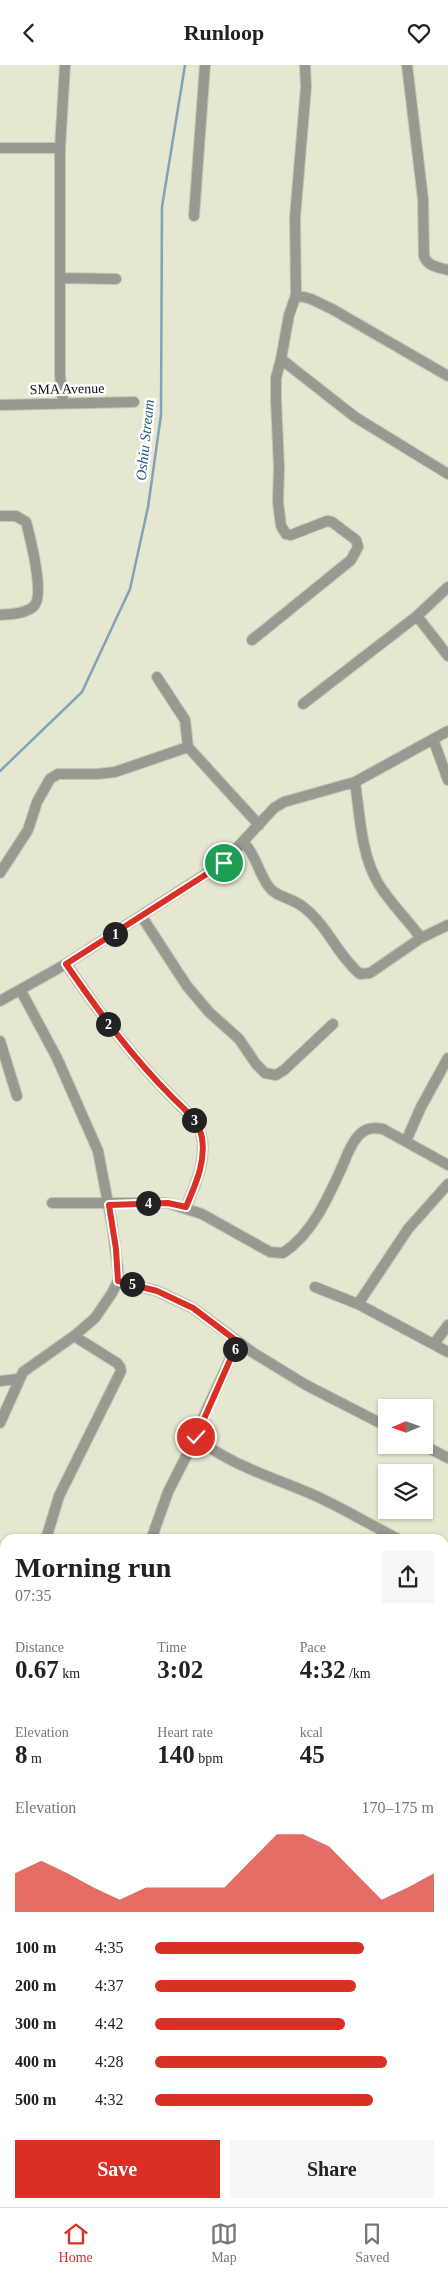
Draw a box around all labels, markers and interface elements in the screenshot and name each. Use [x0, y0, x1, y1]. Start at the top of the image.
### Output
icon: back [15, 19, 43, 47]
icon: heart [405, 19, 433, 47]
text: Runloop [184, 20, 264, 45]
street label: SMA Avenue [29, 381, 105, 397]
water label: Oshiu Stream [133, 398, 157, 481]
pin [203, 842, 245, 884]
icon: arrive [210, 849, 238, 877]
pin: 1 [102, 921, 128, 947]
text: 1 [112, 927, 119, 942]
pin: 2 [96, 1011, 120, 1037]
text: 2 [105, 1017, 112, 1032]
pin: 3 [182, 1107, 206, 1133]
text: 3 [191, 1113, 198, 1128]
pin: 4 [136, 1191, 160, 1215]
text: 4 [145, 1196, 152, 1211]
pin: 5 [120, 1271, 144, 1297]
text: 5 [129, 1277, 136, 1292]
pin: 6 [222, 1337, 248, 1361]
text: 6 [232, 1342, 239, 1357]
north arrow [378, 1399, 432, 1454]
map controls [378, 1399, 433, 1519]
pin [175, 1416, 217, 1458]
icon: check [182, 1423, 210, 1451]
button: layers [378, 1464, 433, 1519]
button: share [382, 1551, 434, 1603]
text: Morning run [15, 1552, 171, 1583]
text: 07:35 [15, 1587, 51, 1604]
text: Distance [15, 1640, 64, 1655]
text: Time [157, 1640, 186, 1655]
text: Pace [300, 1640, 326, 1655]
text: 0.67 [15, 1656, 59, 1683]
text: 3:02 [157, 1656, 203, 1683]
text: 4:32 [300, 1656, 345, 1683]
text: km [59, 1666, 80, 1681]
text: /km [345, 1666, 371, 1681]
text: Elevation [15, 1725, 69, 1740]
text: Heart rate [157, 1725, 213, 1740]
text: kcal [300, 1725, 323, 1740]
text: 8 [15, 1741, 28, 1768]
text: 140 [157, 1741, 195, 1768]
text: 45 [300, 1741, 325, 1768]
text: m [28, 1751, 42, 1766]
text: bpm [195, 1751, 223, 1766]
text: Elevation [15, 1799, 76, 1816]
text: 170–175 m [362, 1799, 434, 1816]
text: 100 m [15, 1939, 56, 1956]
text: 4:35 [95, 1939, 123, 1956]
text: 200 m [15, 1977, 56, 1994]
text: 4:37 [95, 1977, 123, 1994]
text: 300 m [15, 2015, 56, 2032]
text: 4:42 [95, 2015, 123, 2032]
text: 400 m [15, 2053, 56, 2070]
text: 4:28 [95, 2053, 123, 2070]
text: 500 m [15, 2091, 56, 2108]
text: 4:32 [95, 2091, 123, 2108]
button: Save [15, 2140, 220, 2198]
button: Share [230, 2140, 434, 2198]
tab: Home [59, 2220, 93, 2266]
tab: Map [210, 2220, 238, 2266]
tab: Saved [355, 2220, 389, 2266]

